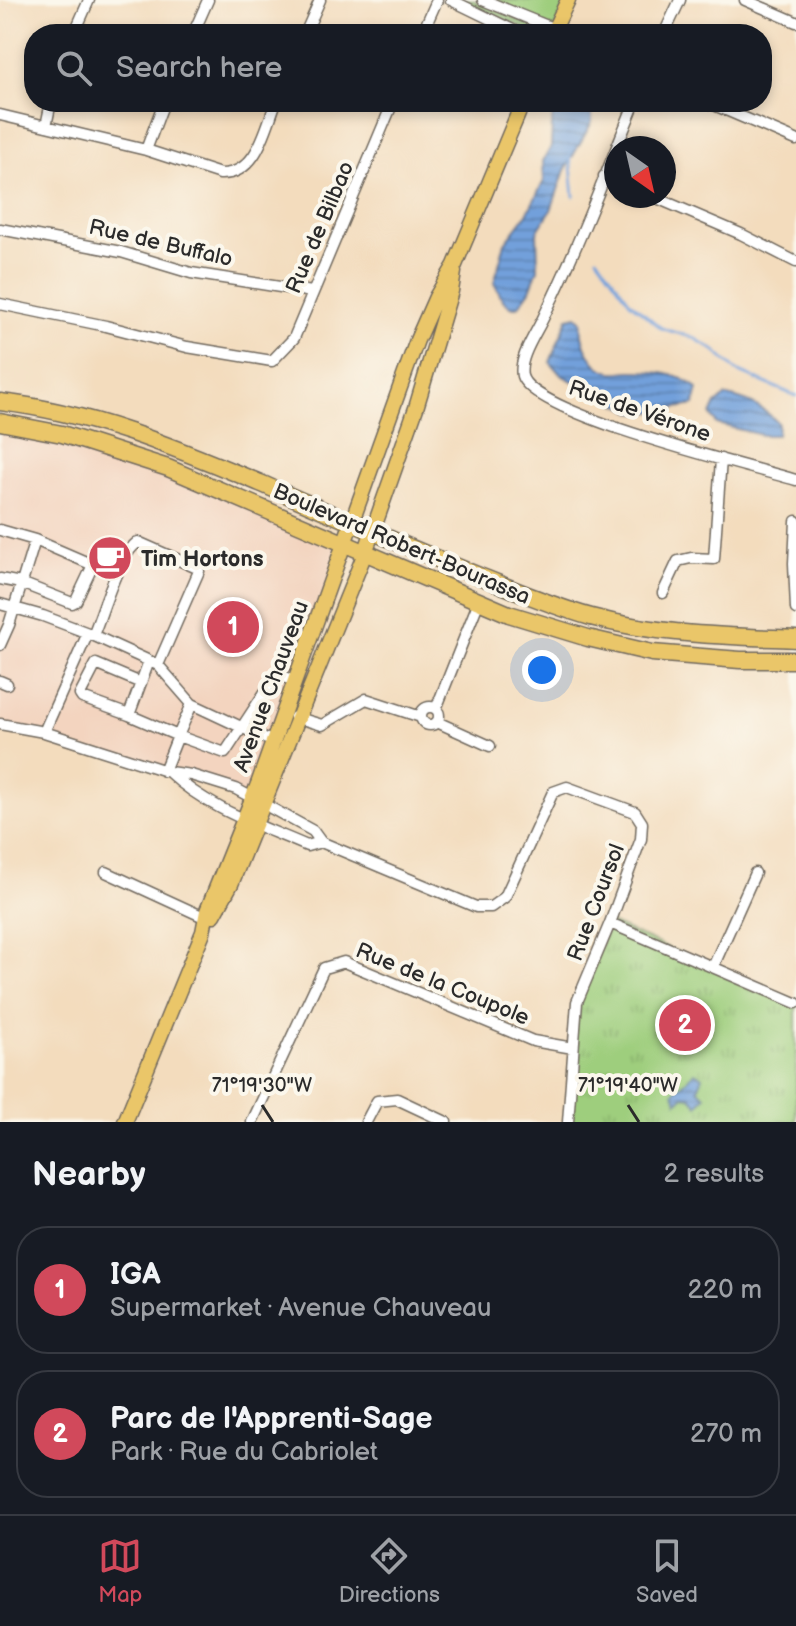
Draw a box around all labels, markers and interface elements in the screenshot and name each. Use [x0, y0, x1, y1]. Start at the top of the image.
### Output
search box [24, 24, 772, 112]
icon: search [52, 46, 96, 90]
text: Search here [116, 50, 282, 86]
north arrow [604, 136, 676, 208]
street label: Rue de Bilbao [280, 157, 360, 298]
street label: Rue de Buffalo [86, 214, 235, 273]
street label: Rue de Vérone [565, 374, 714, 448]
street label: Boulevard Robert-Bourassa [269, 478, 534, 611]
cafe icon: Tim Hortons [86, 534, 134, 582]
place label: Tim Hortons [141, 546, 264, 573]
pin: 1 [207, 597, 259, 657]
street label: Avenue Chauveau [228, 597, 315, 776]
your location [522, 650, 562, 690]
street label: Rue Coursol [562, 840, 631, 965]
street label: Rue de la Coupole [352, 937, 533, 1032]
pin: 2 [659, 995, 711, 1055]
text: 71°19'30"W [212, 1074, 312, 1098]
text: 71°19'40"W [578, 1074, 678, 1098]
text: Nearby [32, 1154, 146, 1195]
text: 2 results [664, 1159, 764, 1190]
text: IGA [110, 1257, 161, 1293]
text: 1 [55, 1275, 65, 1306]
text: 220 m [688, 1275, 762, 1306]
text: Supermarket · Avenue Chauveau [110, 1293, 492, 1324]
text: Parc de l'Apprenti-Sage [110, 1401, 432, 1437]
text: 2 [52, 1419, 68, 1450]
text: 270 m [690, 1419, 762, 1450]
text: Park · Rue du Cabriolet [110, 1437, 378, 1468]
tab: Map [98, 1534, 142, 1609]
tab: Directions [339, 1534, 440, 1609]
tab: Saved [636, 1534, 698, 1609]

